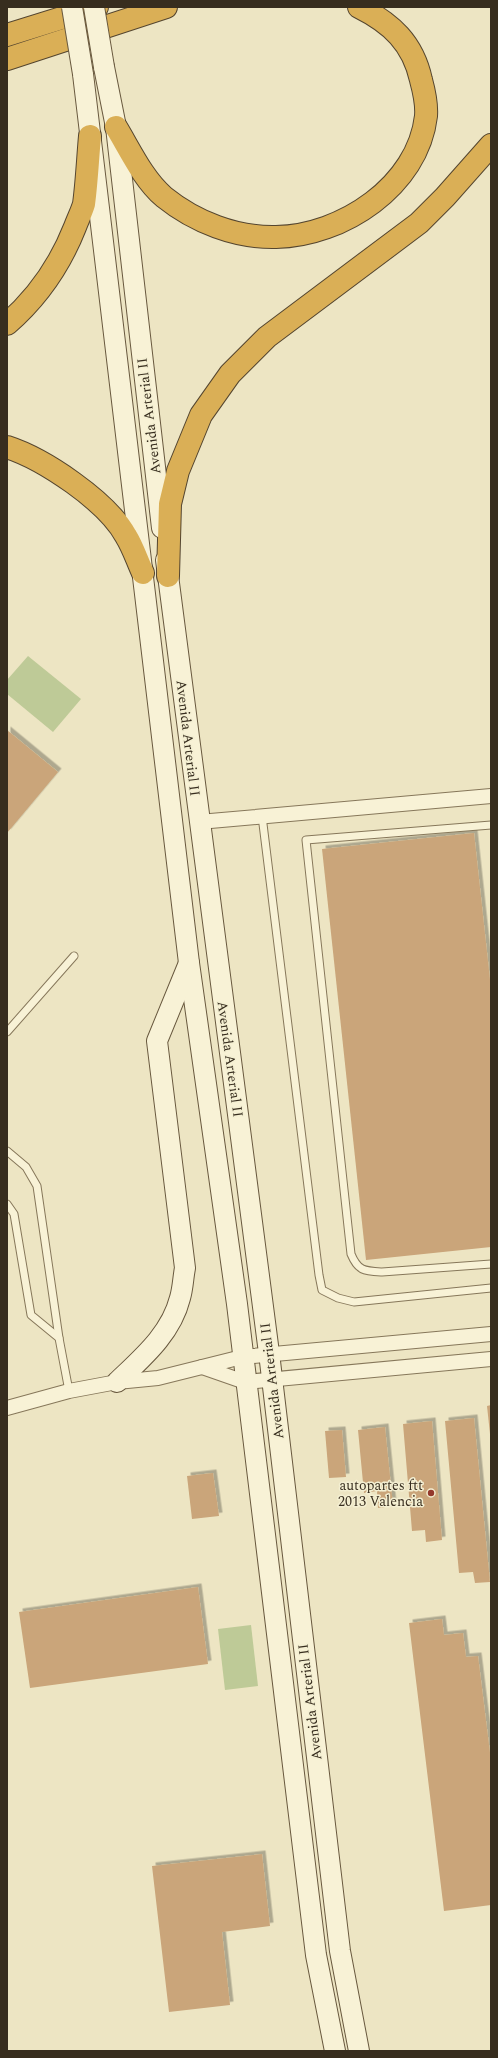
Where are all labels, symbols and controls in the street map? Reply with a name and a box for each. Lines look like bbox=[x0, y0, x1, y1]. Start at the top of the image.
street label: Avenida Arterial II bbox=[131, 357, 167, 475]
street label: Avenida Arterial II bbox=[170, 679, 206, 797]
street label: Avenida Arterial II bbox=[211, 1000, 249, 1118]
street label: Avenida Arterial II bbox=[254, 1322, 290, 1440]
place label: autopartes ftt 2013 Valencia bbox=[338, 1475, 423, 1512]
marker: autopartes ftt 2013 Valencia bbox=[426, 1488, 436, 1498]
street label: Avenida Arterial II bbox=[292, 1643, 328, 1761]

